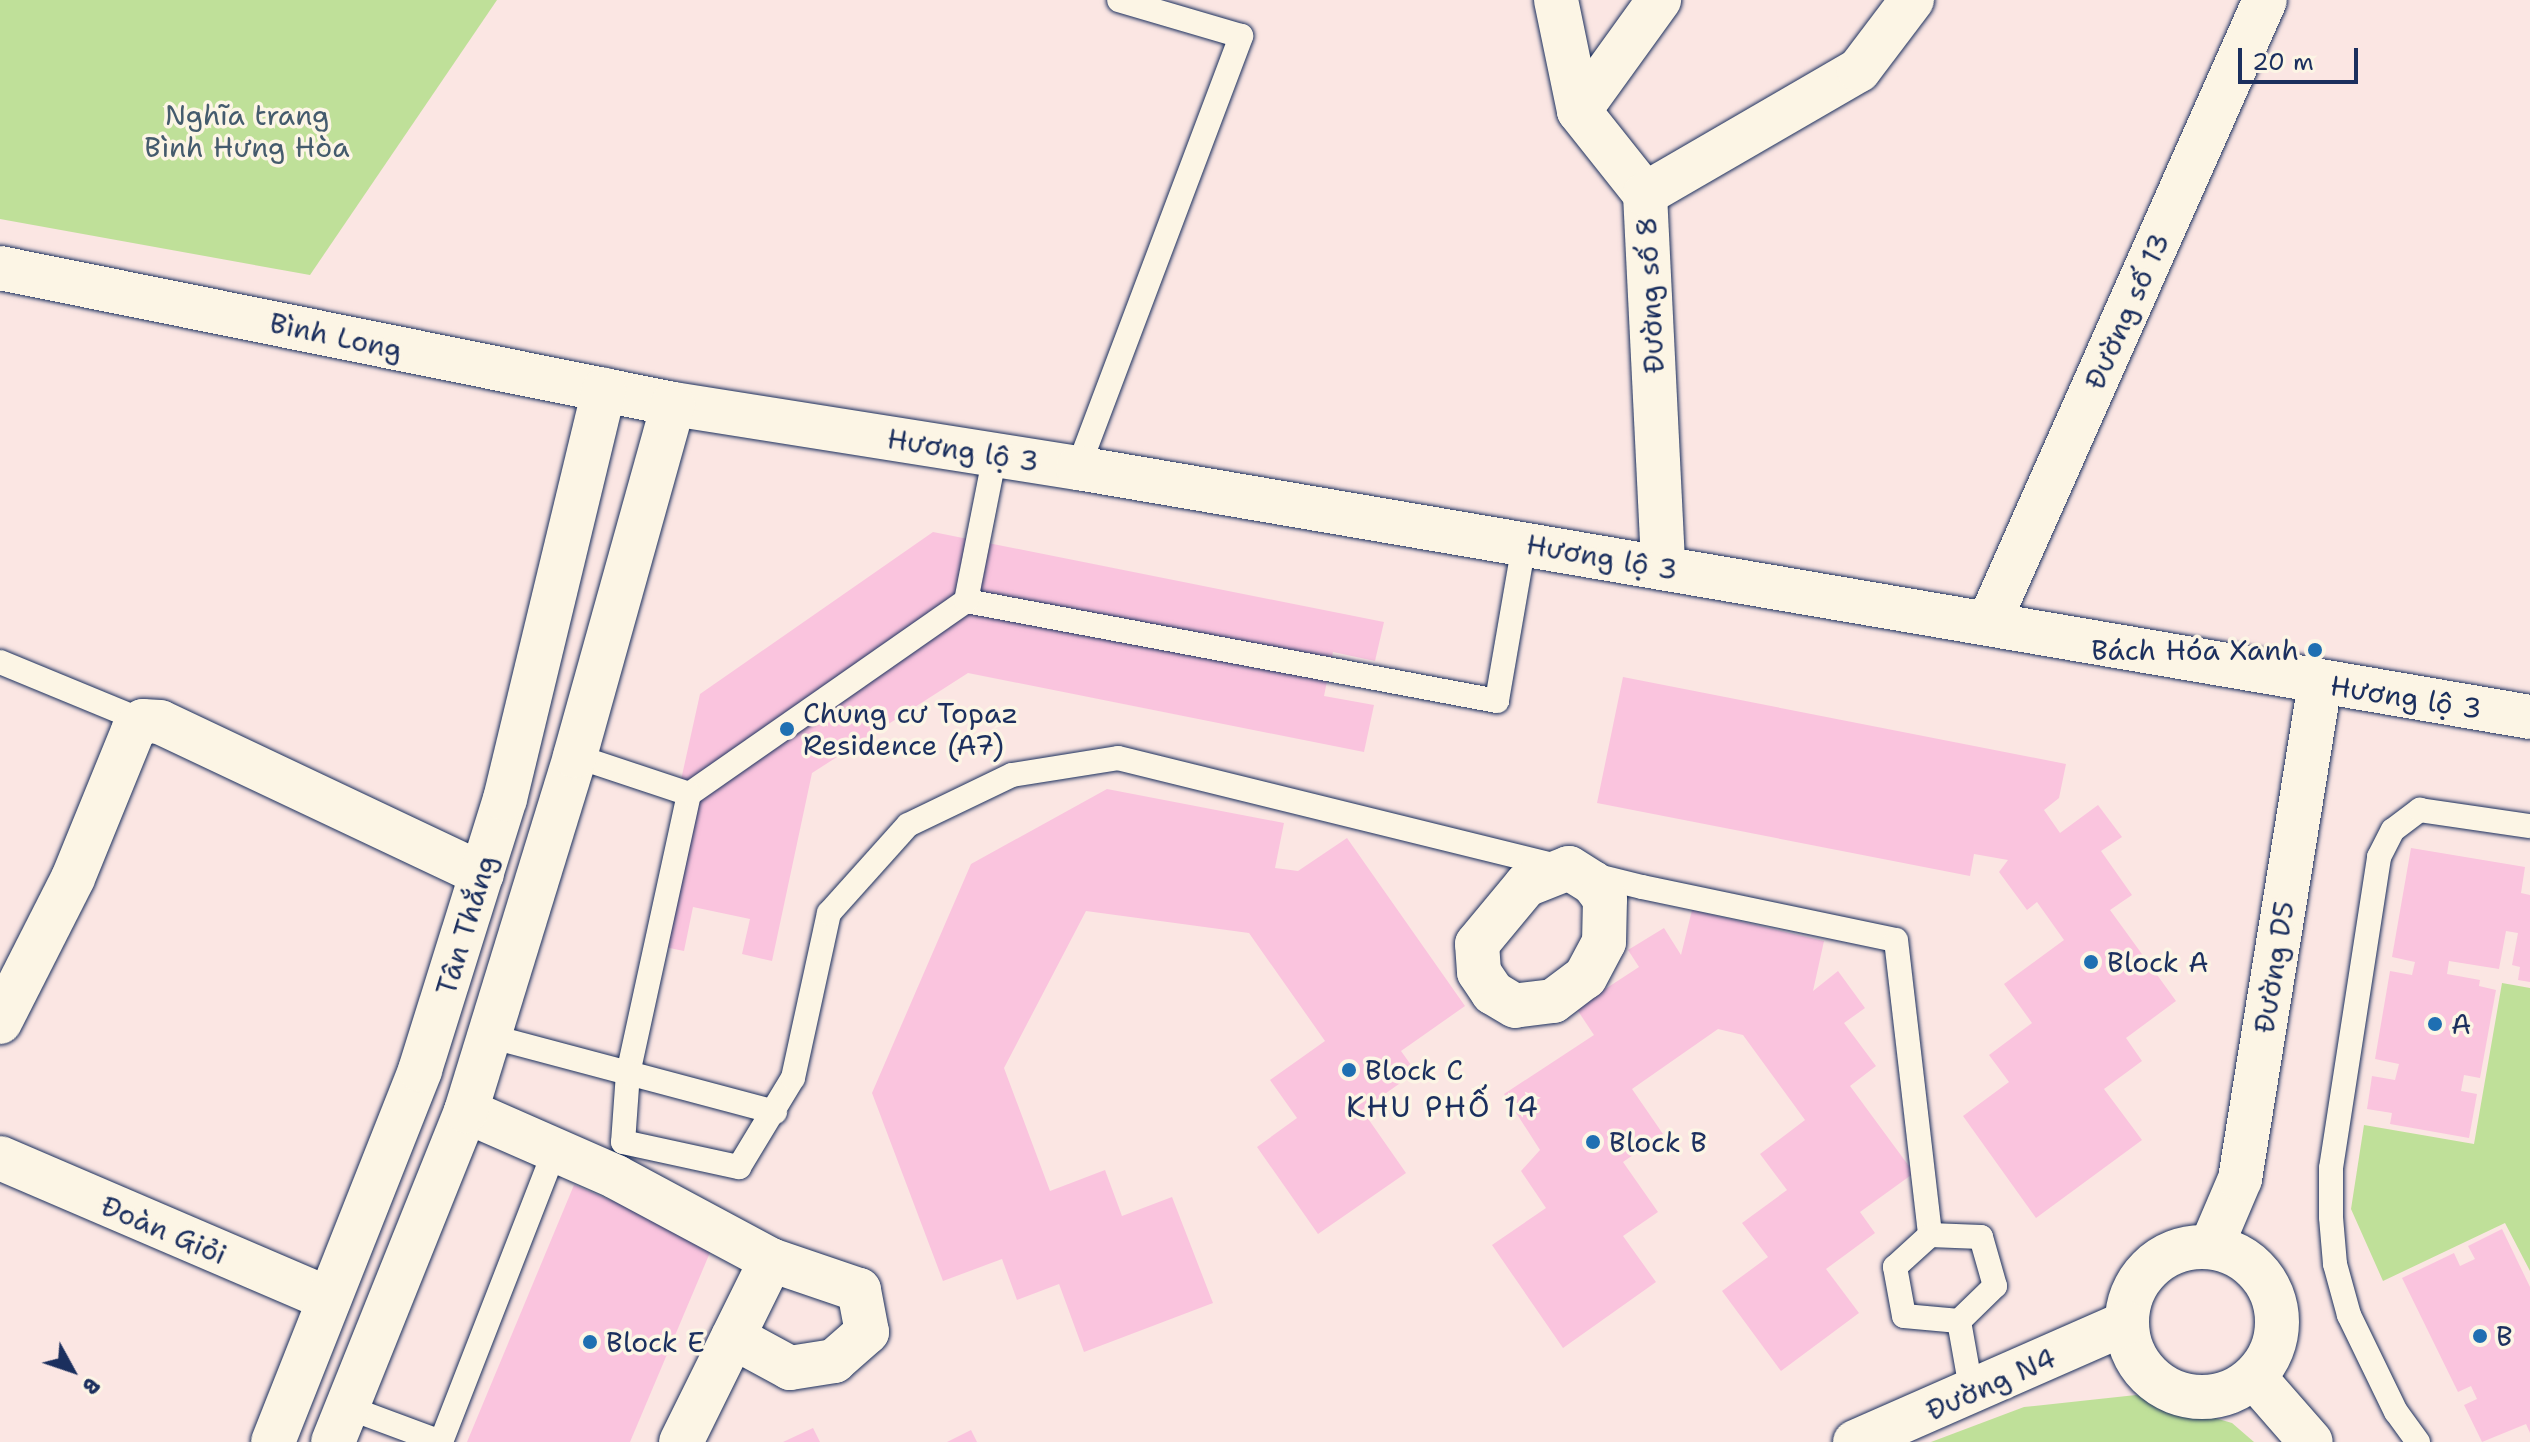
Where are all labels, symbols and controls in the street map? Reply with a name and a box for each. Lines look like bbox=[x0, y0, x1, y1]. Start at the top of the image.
scale bar bbox=[2242, 32, 2362, 82]
text: 20 m bbox=[2252, 46, 2314, 78]
park label: Nghĩa trang Bình Hưng Hòa bbox=[144, 98, 350, 164]
street label: Đường số 8 bbox=[1629, 216, 1671, 374]
street label: Đường số 13 bbox=[2078, 228, 2176, 394]
street label: Bình Long bbox=[267, 306, 405, 366]
street label: Hương lộ 3 bbox=[885, 421, 1041, 479]
street label: Hương lộ 3 bbox=[1524, 527, 1680, 587]
place label: Bách Hóa Xanh bbox=[2091, 633, 2299, 667]
marker: Bách Hóa Xanh bbox=[2306, 641, 2324, 659]
street label: Hương lộ 3 bbox=[2328, 668, 2484, 726]
place label: Chung cư Topaz Residence (A7) bbox=[803, 696, 1018, 762]
marker: Chung cư Topaz Residence (A7) bbox=[778, 720, 796, 738]
street label: Tân Thắng bbox=[429, 851, 503, 999]
street label: Đường D5 bbox=[2247, 899, 2301, 1035]
place label: Block A bbox=[2107, 945, 2209, 979]
marker: Block A bbox=[2082, 953, 2100, 971]
place label: A bbox=[2451, 1007, 2471, 1041]
marker: A bbox=[2426, 1015, 2444, 1033]
place label: Block C bbox=[1365, 1053, 1464, 1087]
marker: Block C bbox=[1340, 1061, 1358, 1079]
district label: KHU PHỐ 14 bbox=[1346, 1089, 1540, 1125]
place label: Block B bbox=[1609, 1125, 1707, 1159]
marker: Block B bbox=[1584, 1133, 1602, 1151]
street label: Đoàn Giỏi bbox=[96, 1189, 232, 1271]
place label: B bbox=[2496, 1319, 2513, 1353]
place label: Block E bbox=[606, 1325, 705, 1359]
marker: B bbox=[2471, 1327, 2489, 1345]
north arrow bbox=[32, 1330, 112, 1410]
marker: Block E bbox=[581, 1333, 599, 1351]
street label: Đường N4 bbox=[1921, 1340, 2061, 1428]
text: B bbox=[75, 1371, 106, 1400]

